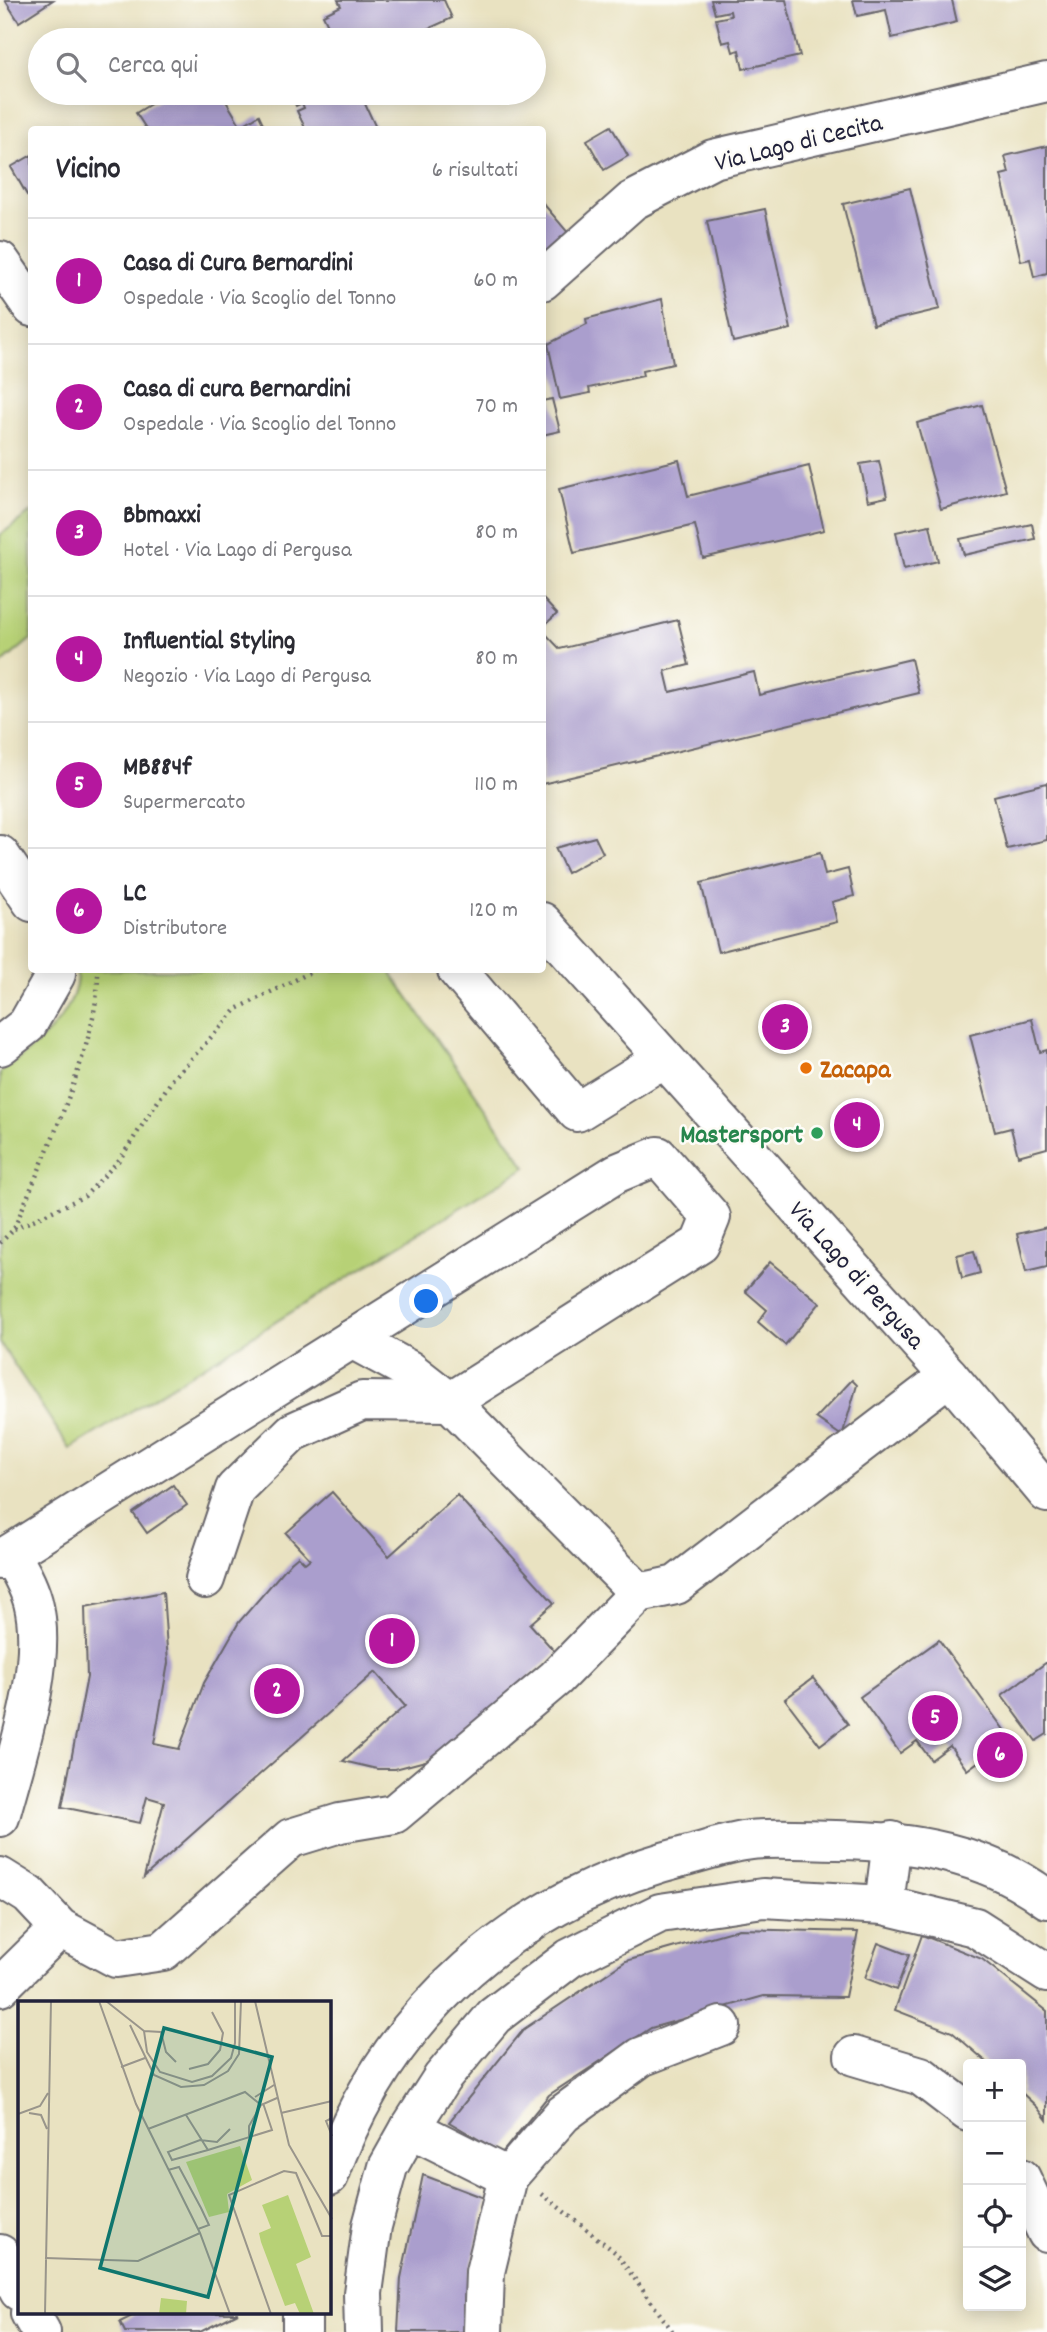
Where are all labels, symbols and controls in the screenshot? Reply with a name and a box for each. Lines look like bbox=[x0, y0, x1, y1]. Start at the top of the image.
search box bbox=[28, 28, 546, 105]
icon: search bbox=[52, 48, 90, 86]
text: Cerca qui bbox=[108, 48, 198, 85]
street label: Via Lago di Cecita bbox=[711, 106, 887, 183]
text: Vicino bbox=[56, 150, 121, 193]
text: 6 risultati bbox=[432, 155, 518, 188]
text: Casa di Cura Bernardini bbox=[123, 246, 353, 283]
text: 1 bbox=[76, 265, 82, 298]
text: 60 m bbox=[473, 265, 518, 298]
text: Ospedale · Via Scoglio del Tonno bbox=[123, 283, 396, 316]
text: Casa di cura Bernardini bbox=[123, 372, 350, 409]
text: 2 bbox=[74, 391, 84, 424]
text: 70 m bbox=[476, 391, 518, 424]
text: Ospedale · Via Scoglio del Tonno bbox=[123, 409, 396, 442]
text: Bbmaxxi bbox=[123, 498, 201, 535]
text: 3 bbox=[74, 517, 84, 550]
text: 80 m bbox=[475, 517, 518, 550]
text: Hotel · Via Lago di Pergusa bbox=[123, 535, 352, 568]
text: Influential Styling bbox=[123, 624, 295, 661]
text: 4 bbox=[74, 643, 84, 676]
text: 80 m bbox=[475, 643, 518, 676]
text: Negozio · Via Lago di Pergusa bbox=[123, 661, 371, 694]
text: MB884f bbox=[123, 750, 191, 787]
text: 5 bbox=[74, 769, 84, 802]
text: 110 m bbox=[474, 769, 518, 802]
text: Supermercato bbox=[123, 787, 246, 820]
text: LC bbox=[123, 876, 146, 913]
text: 6 bbox=[73, 895, 85, 928]
text: 120 m bbox=[469, 895, 518, 928]
text: Distributore bbox=[123, 913, 227, 946]
pin: 3 bbox=[762, 1001, 808, 1053]
place label: Zacapa bbox=[820, 1053, 891, 1090]
marker: Zacapa bbox=[798, 1060, 814, 1076]
pin: 4 bbox=[834, 1099, 880, 1151]
place label: Mastersport bbox=[680, 1118, 803, 1155]
marker: Mastersport bbox=[809, 1125, 825, 1141]
street label: Via Lago di Pergusa bbox=[779, 1194, 933, 1359]
your location bbox=[409, 1284, 443, 1318]
pin: 1 bbox=[369, 1615, 415, 1667]
pin: 2 bbox=[254, 1665, 300, 1717]
pin: 5 bbox=[912, 1692, 958, 1744]
pin: 6 bbox=[977, 1729, 1023, 1781]
inset map bbox=[18, 2001, 331, 2314]
map controls bbox=[963, 2059, 1026, 2311]
button: + bbox=[963, 2059, 1026, 2122]
button: − bbox=[963, 2122, 1026, 2185]
button: locate bbox=[963, 2185, 1026, 2248]
button: layers bbox=[963, 2248, 1026, 2311]

